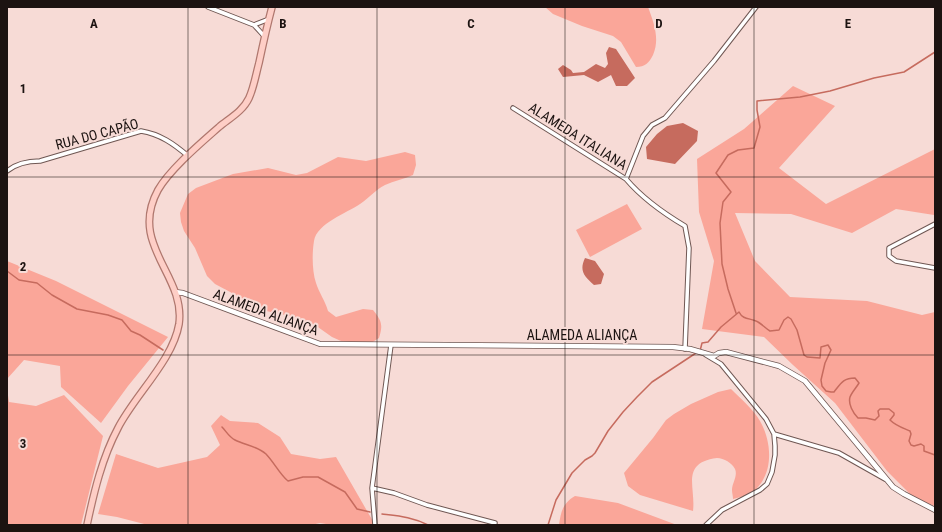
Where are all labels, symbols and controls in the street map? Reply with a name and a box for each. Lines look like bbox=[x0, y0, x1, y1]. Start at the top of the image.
text: A bbox=[90, 16, 98, 31]
text: B bbox=[279, 16, 287, 31]
text: C bbox=[467, 16, 475, 31]
text: D bbox=[655, 16, 663, 31]
text: E bbox=[845, 16, 852, 31]
text: 1 bbox=[20, 81, 26, 96]
street label: ALAMEDA ITALIANA bbox=[526, 99, 630, 173]
street label: RUA DO CAPÃO bbox=[53, 114, 140, 153]
text: 2 bbox=[20, 259, 27, 274]
street label: ALAMEDA ALIANÇA bbox=[211, 286, 321, 338]
street label: ALAMEDA ALIANÇA bbox=[527, 327, 637, 343]
text: 3 bbox=[20, 436, 26, 451]

